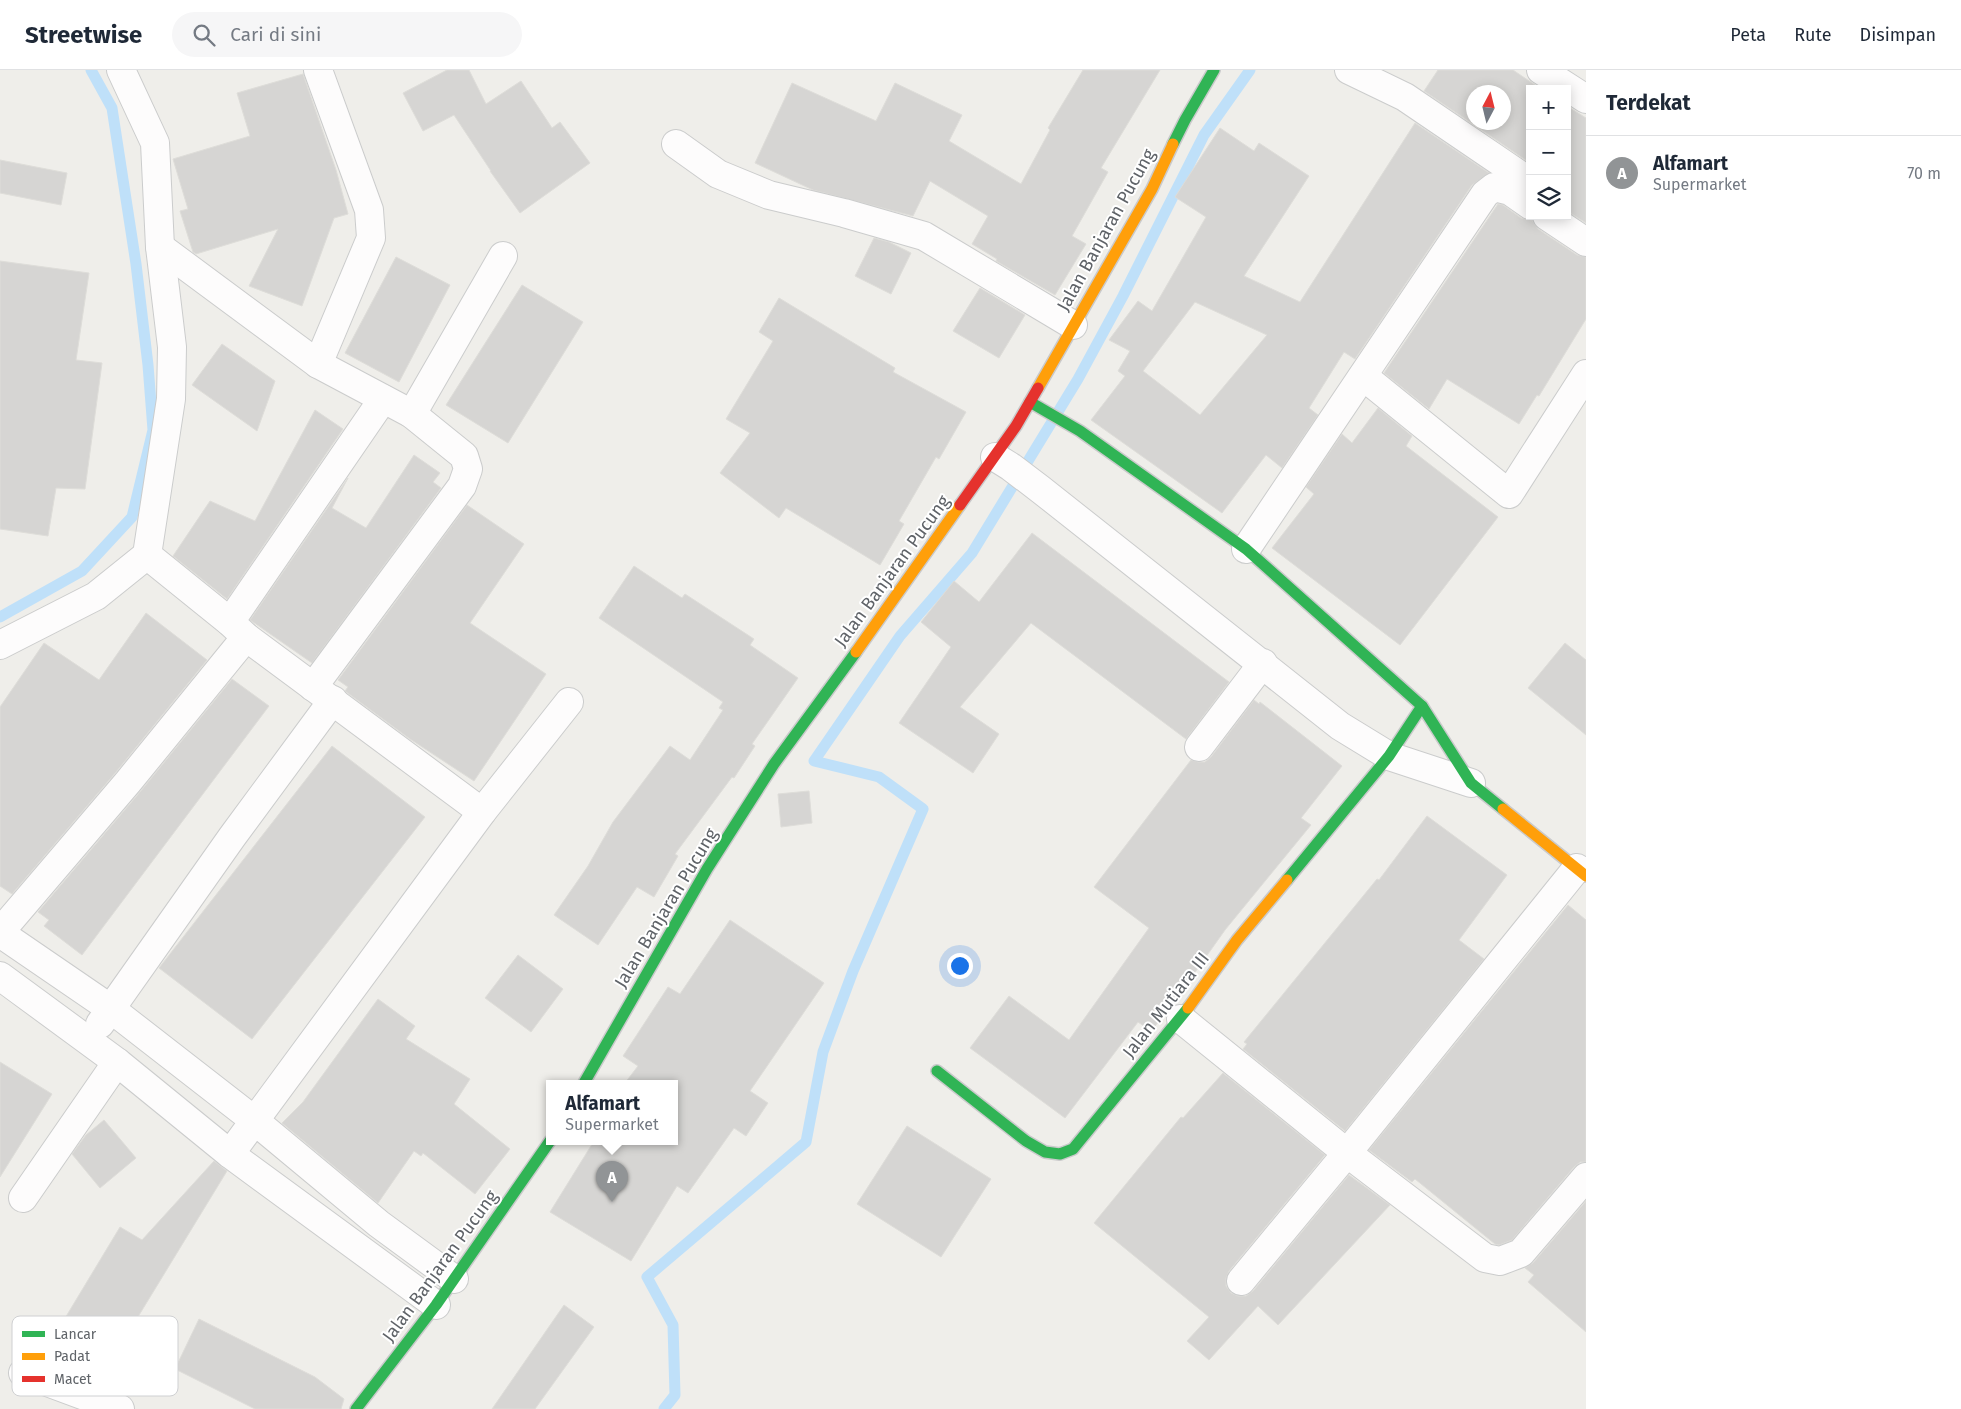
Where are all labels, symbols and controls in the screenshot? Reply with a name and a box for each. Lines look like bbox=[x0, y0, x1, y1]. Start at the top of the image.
search box bbox=[172, 12, 522, 57]
text: Streetwise bbox=[25, 21, 142, 49]
icon: search bbox=[190, 21, 218, 49]
text: Cari di sini bbox=[230, 23, 321, 46]
text: Peta bbox=[1730, 24, 1766, 46]
text: Rute bbox=[1794, 24, 1832, 46]
text: Disimpan bbox=[1860, 24, 1936, 46]
north arrow bbox=[1466, 85, 1511, 130]
map controls bbox=[1526, 85, 1571, 220]
button: + bbox=[1526, 85, 1571, 130]
text: Terdekat bbox=[1606, 90, 1691, 116]
button: − bbox=[1526, 130, 1571, 175]
street label: Jalan Banjaran Pucung bbox=[1052, 144, 1160, 315]
text: Alfamart bbox=[1653, 152, 1728, 175]
text: A bbox=[1617, 164, 1627, 183]
text: 70 m bbox=[1907, 164, 1941, 183]
button: layers bbox=[1526, 175, 1571, 220]
text: Supermarket bbox=[1653, 175, 1747, 194]
street label: Jalan Banjaran Pucung bbox=[830, 490, 955, 651]
street label: Jalan Banjaran Pucung bbox=[610, 824, 723, 992]
street label: Jalan Mutiara III bbox=[1118, 948, 1214, 1062]
your location bbox=[947, 953, 973, 979]
popup bbox=[546, 1080, 678, 1145]
text: Alfamart bbox=[565, 1092, 640, 1115]
text: Supermarket bbox=[565, 1115, 659, 1134]
pin: A bbox=[596, 1161, 628, 1202]
street label: Jalan Banjaran Pucung bbox=[378, 1185, 503, 1346]
legend bbox=[12, 1316, 178, 1396]
text: Lancar bbox=[54, 1326, 97, 1343]
text: Padat bbox=[54, 1348, 91, 1365]
text: Macet bbox=[54, 1371, 93, 1388]

